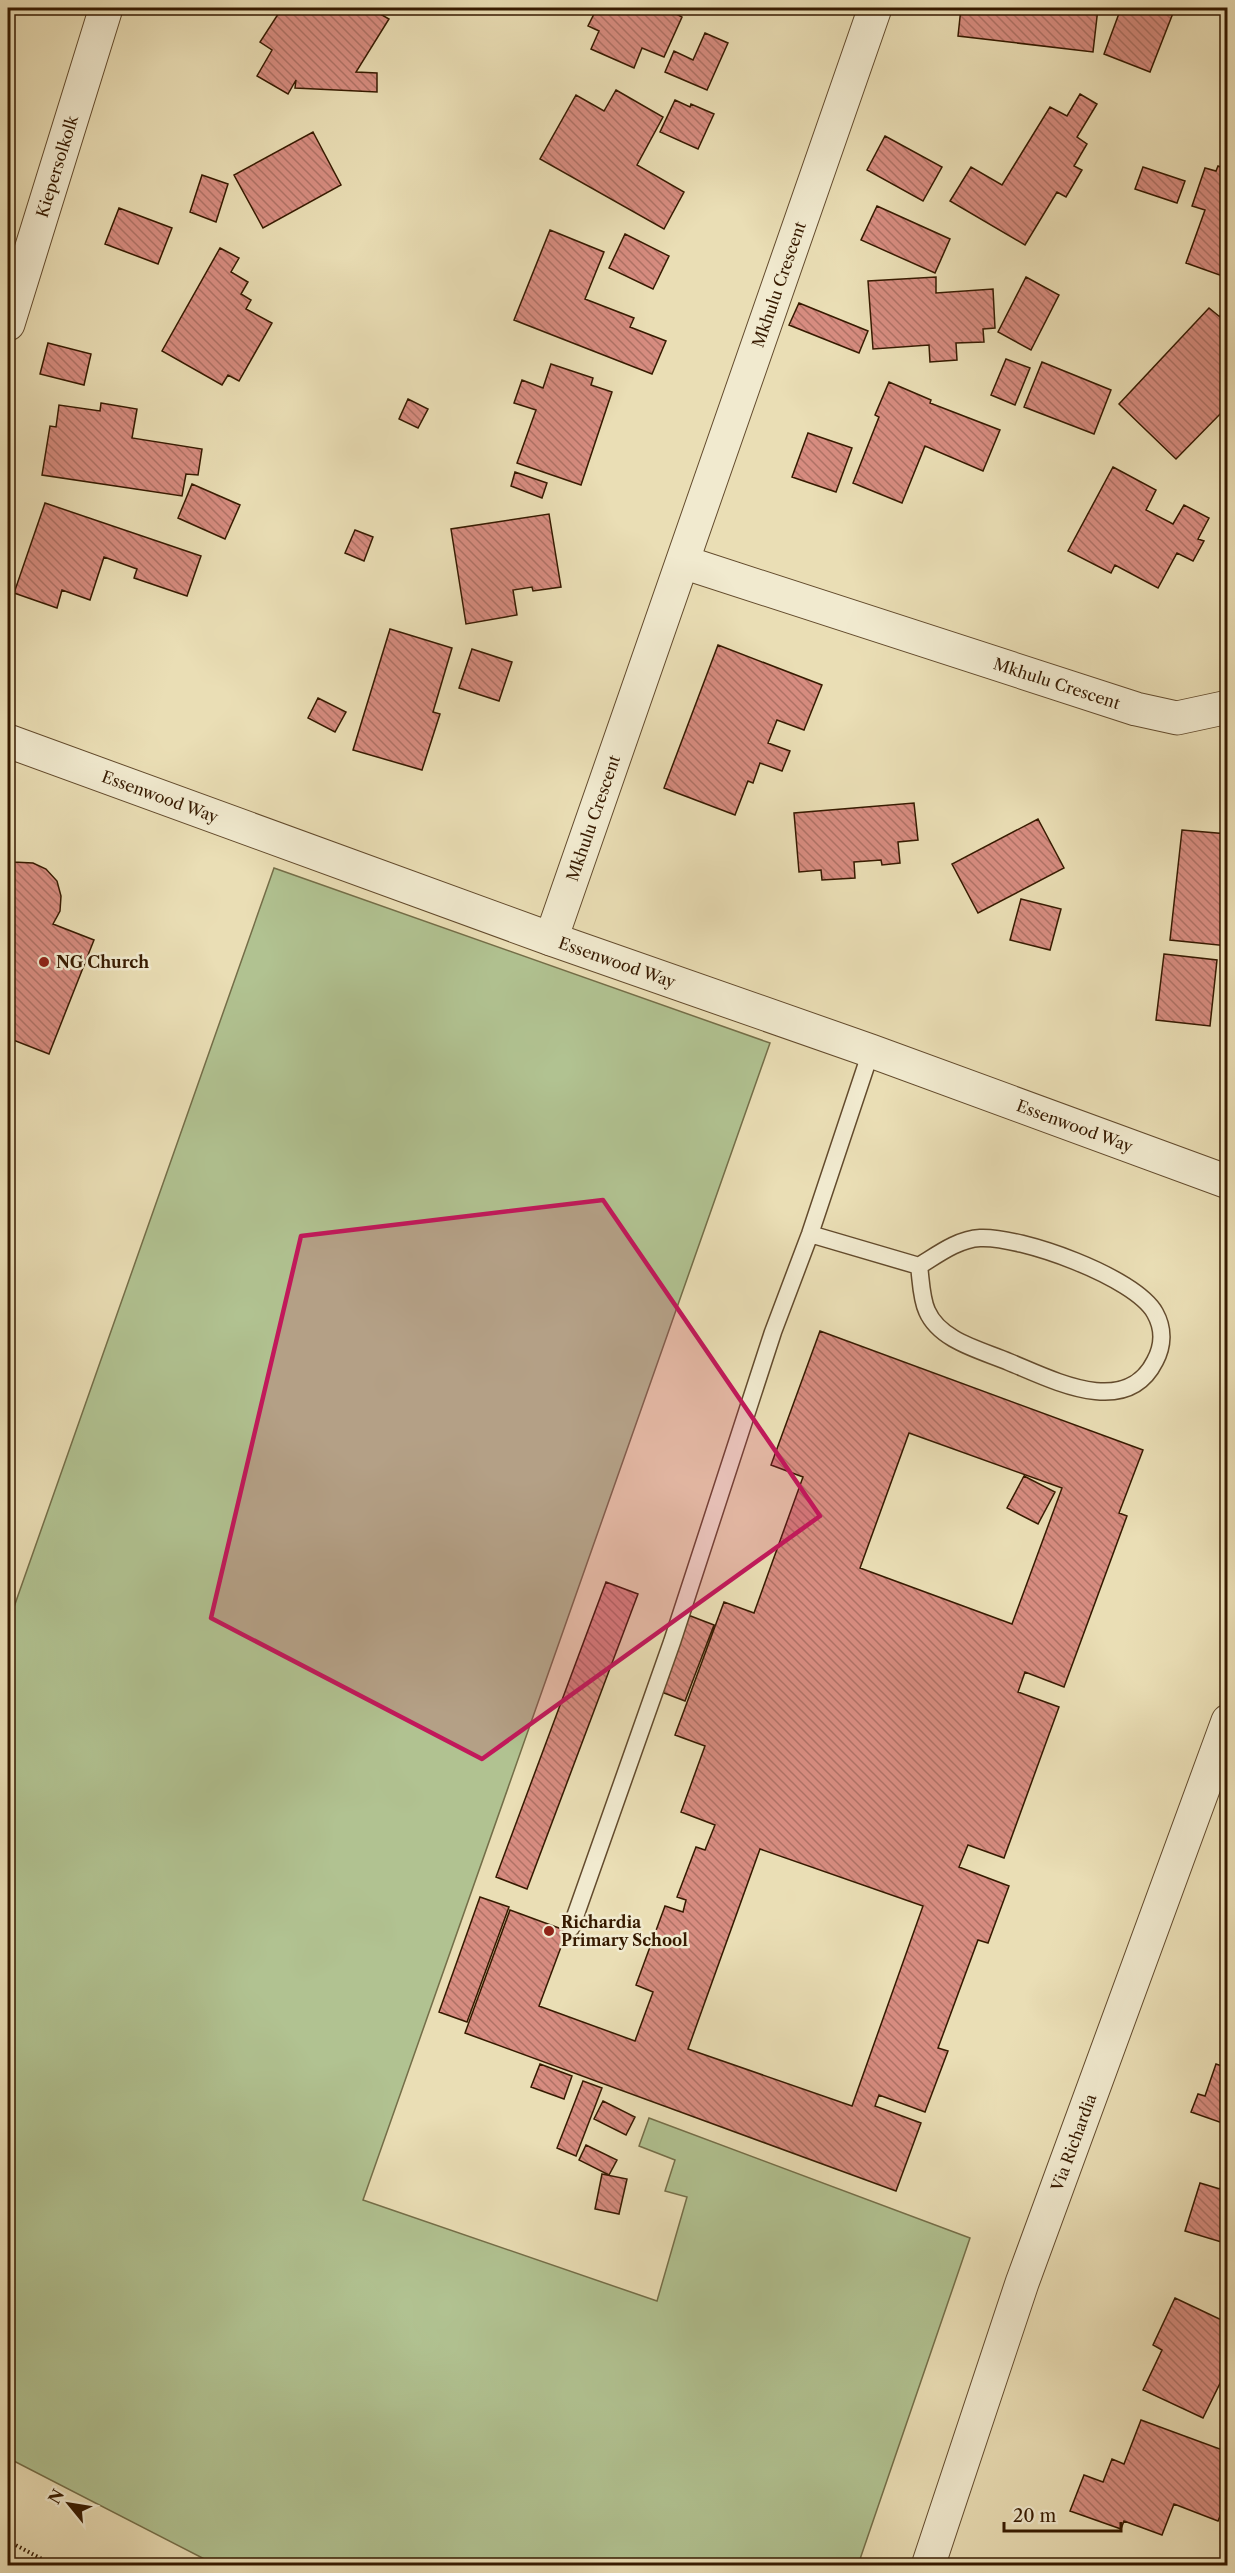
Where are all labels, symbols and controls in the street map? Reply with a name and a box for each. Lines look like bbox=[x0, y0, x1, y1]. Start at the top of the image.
street label: Kiepersolkolk bbox=[32, 112, 82, 220]
street label: Mkhulu Crescent bbox=[748, 219, 810, 350]
street label: Mkhulu Crescent bbox=[991, 653, 1123, 713]
street label: Mkhulu Crescent bbox=[562, 752, 624, 884]
street label: Essenwood Way bbox=[99, 766, 222, 827]
street label: Essenwood Way bbox=[556, 932, 679, 992]
place label: NG Church bbox=[56, 952, 149, 972]
marker: NG Church bbox=[37, 955, 51, 969]
street label: Essenwood Way bbox=[1014, 1095, 1137, 1157]
place label: Richardia Primary School bbox=[561, 1912, 688, 1950]
marker: Richardia Primary School bbox=[542, 1924, 556, 1938]
street label: Via Richardia bbox=[1046, 2091, 1101, 2195]
north arrow bbox=[39, 2474, 99, 2534]
text: N bbox=[44, 2485, 68, 2508]
scale bar bbox=[1004, 2495, 1121, 2533]
text: 20 m bbox=[1013, 2505, 1057, 2527]

